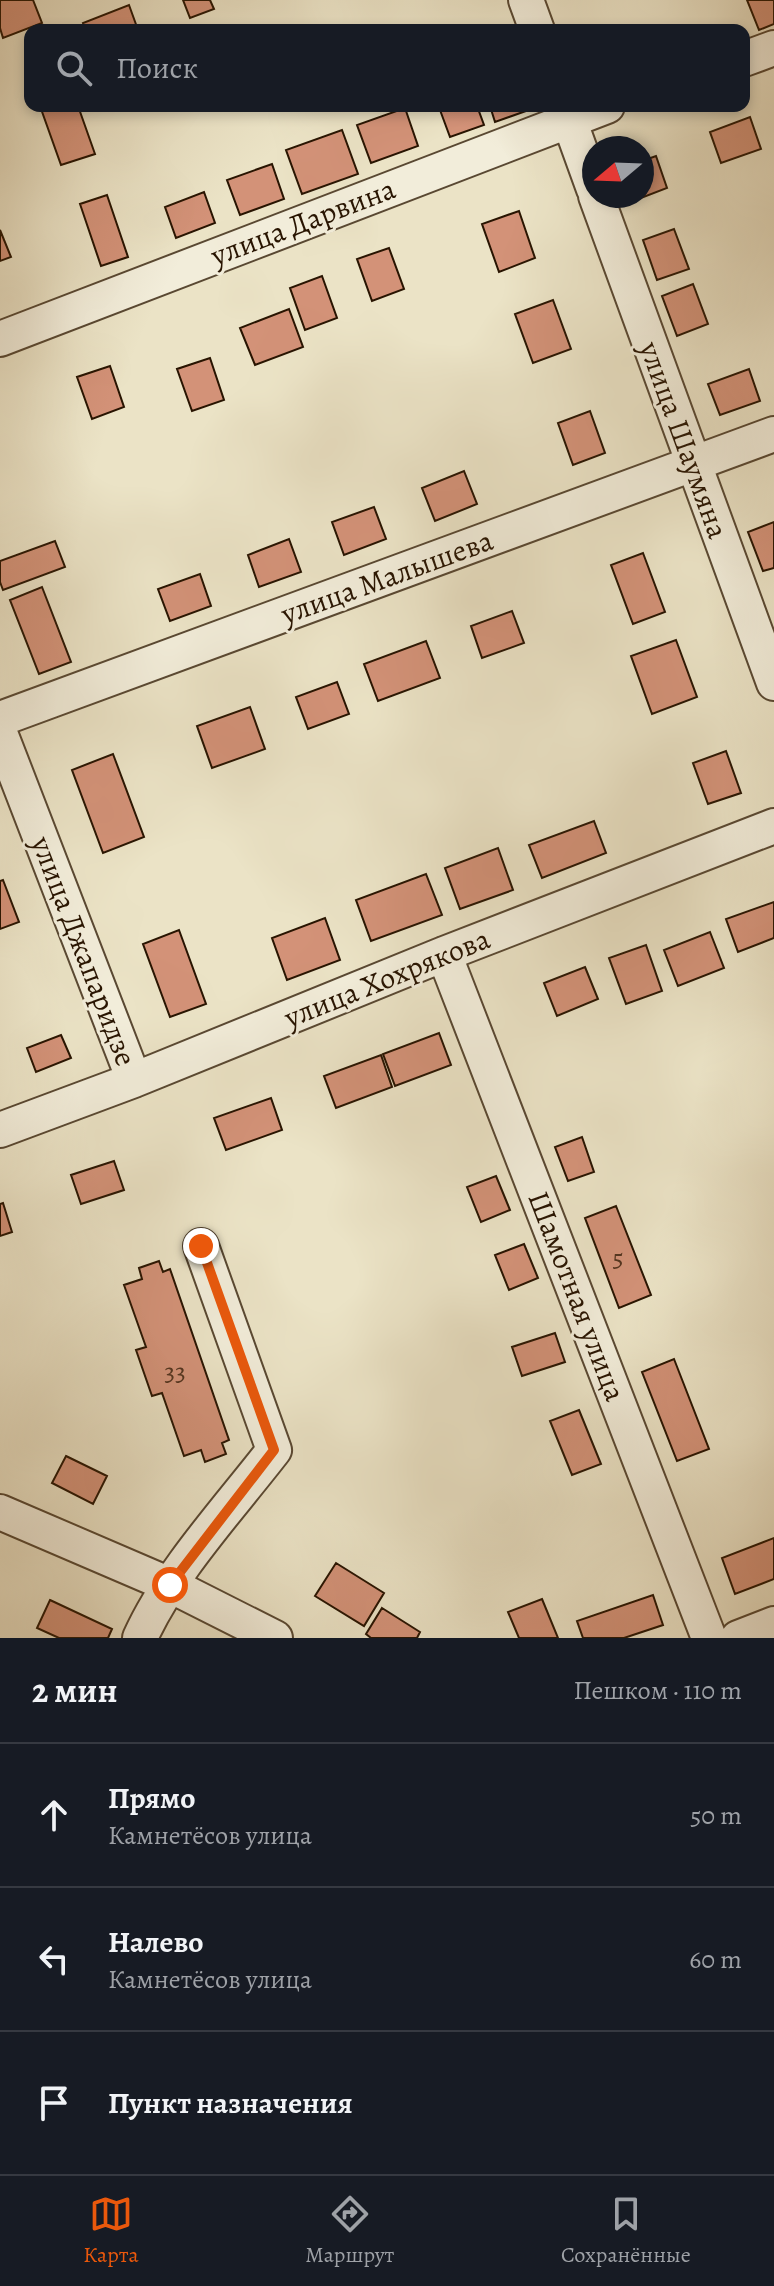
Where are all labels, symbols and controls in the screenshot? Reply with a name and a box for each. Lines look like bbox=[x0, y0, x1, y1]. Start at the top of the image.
search box bbox=[24, 24, 750, 112]
icon: search bbox=[52, 46, 96, 90]
text: Поиск bbox=[116, 48, 198, 88]
north arrow bbox=[582, 136, 654, 208]
street label: улица Дарвина bbox=[204, 168, 401, 276]
street label: улица Шаумяна bbox=[630, 335, 738, 544]
street label: улица Малышева bbox=[275, 520, 499, 634]
street label: улица Джапаридзе bbox=[21, 829, 146, 1072]
street label: улица Хохрякова bbox=[277, 918, 496, 1038]
street label: Шамотная улица bbox=[519, 1185, 636, 1407]
route end bbox=[183, 1228, 219, 1264]
house number: 5 bbox=[612, 1240, 624, 1275]
house number: 33 bbox=[164, 1354, 186, 1389]
route start bbox=[152, 1567, 188, 1603]
text: 2 мин bbox=[32, 1667, 118, 1714]
text: Пешком · 110 m bbox=[574, 1673, 742, 1708]
text: Прямо bbox=[108, 1778, 195, 1818]
icon: ahead bbox=[32, 1793, 76, 1837]
text: 50 m bbox=[690, 1798, 742, 1833]
text: Камнетёсов улица bbox=[108, 1818, 312, 1853]
text: Налево bbox=[108, 1922, 203, 1962]
icon: left bbox=[32, 1937, 76, 1981]
text: 60 m bbox=[689, 1942, 742, 1977]
text: Камнетёсов улица bbox=[108, 1962, 312, 1997]
icon: arrive bbox=[32, 2081, 76, 2125]
text: Пункт назначения bbox=[108, 2083, 353, 2123]
tab: Карта bbox=[83, 2192, 139, 2270]
tab: Маршрут bbox=[305, 2192, 394, 2270]
tab: Сохранённые bbox=[561, 2192, 691, 2270]

